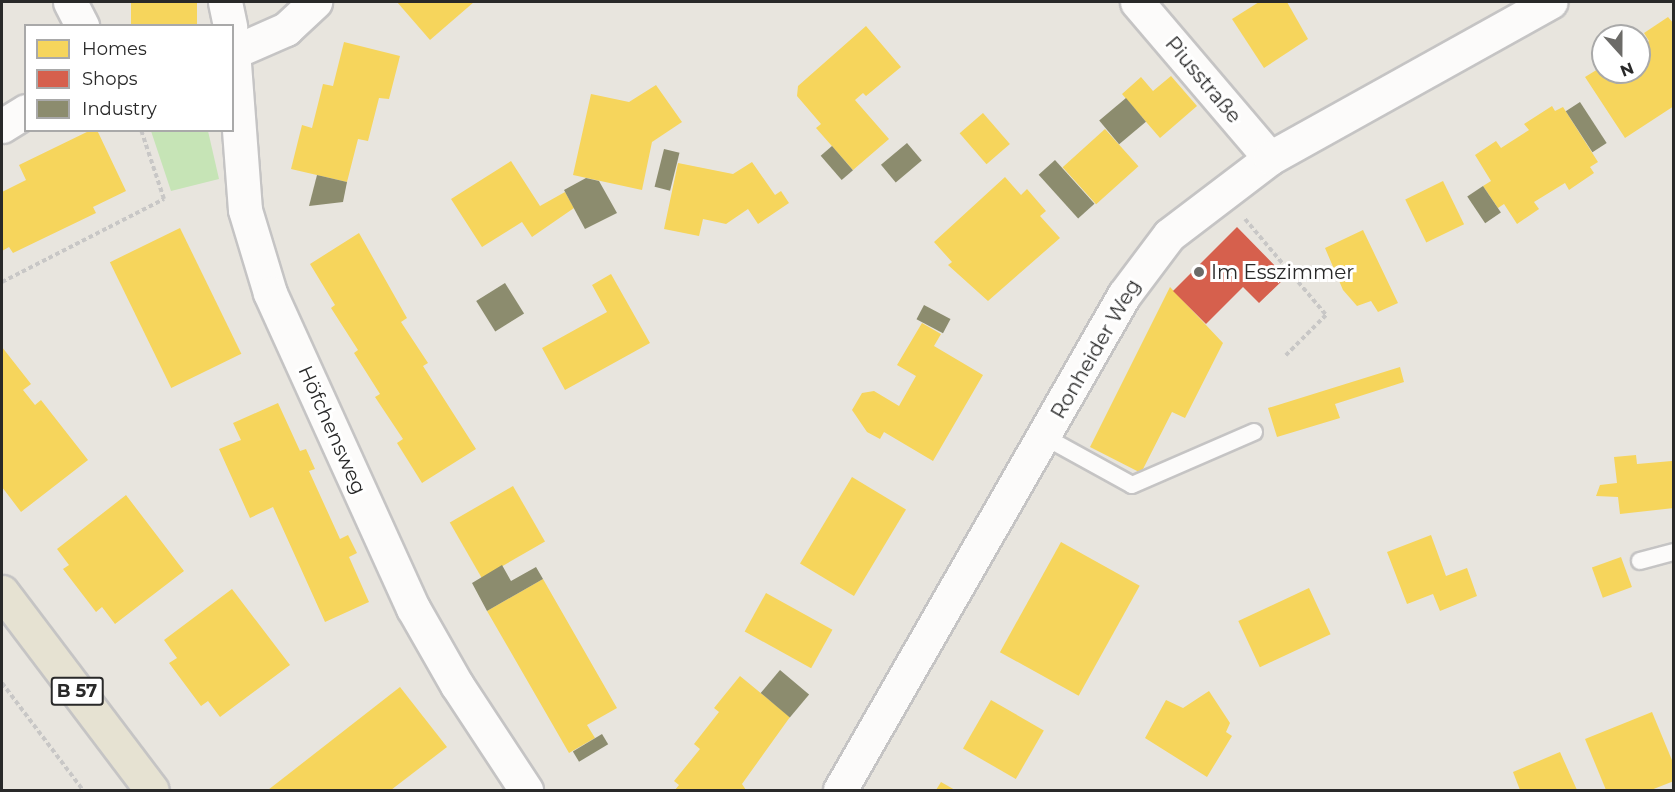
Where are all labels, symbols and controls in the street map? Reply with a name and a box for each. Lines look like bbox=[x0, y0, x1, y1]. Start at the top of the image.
legend bbox=[24, 24, 234, 132]
north arrow bbox=[1591, 24, 1651, 84]
street label: Piusstraße bbox=[1160, 32, 1246, 128]
text: Homes bbox=[82, 38, 147, 60]
text: N bbox=[1617, 58, 1636, 81]
text: Shops bbox=[82, 68, 138, 90]
text: Industry bbox=[82, 98, 157, 120]
place label: Im Esszimmer bbox=[1211, 260, 1354, 284]
marker: Im Esszimmer bbox=[1192, 265, 1206, 279]
street label: Ronheider Weg bbox=[1046, 275, 1146, 423]
street label: Höfchensweg bbox=[293, 362, 371, 498]
road number: B 57 bbox=[50, 676, 104, 706]

